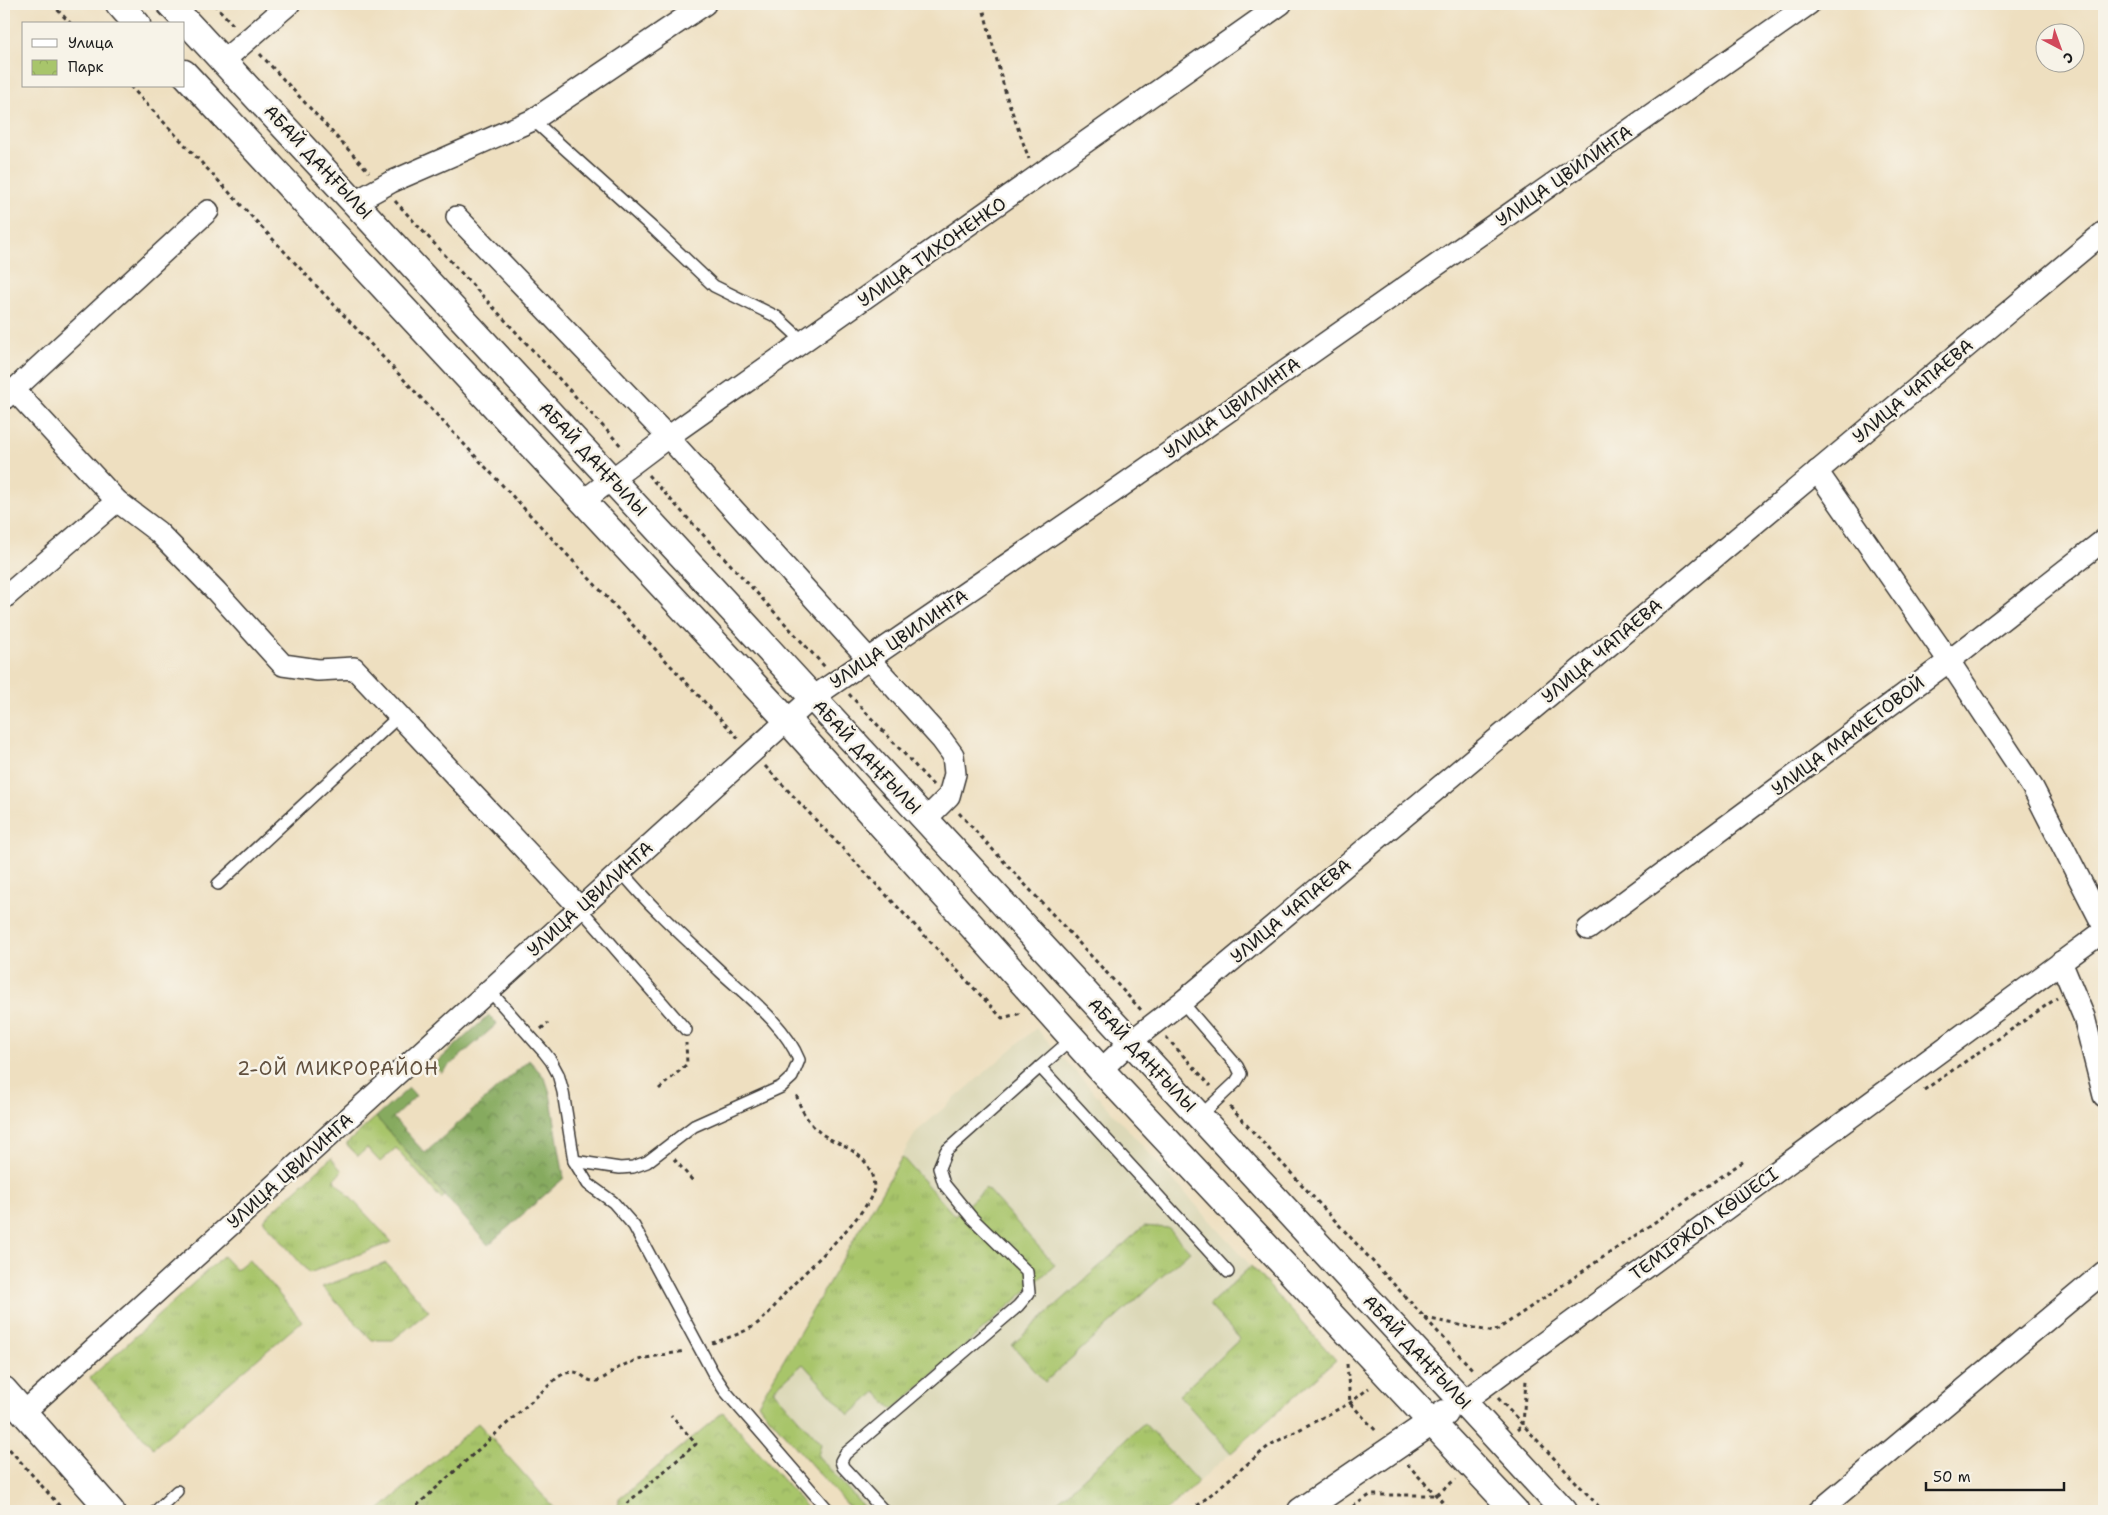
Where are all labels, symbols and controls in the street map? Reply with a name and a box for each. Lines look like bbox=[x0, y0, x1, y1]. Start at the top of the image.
legend bbox=[22, 22, 185, 88]
north arrow bbox=[2036, 22, 2086, 72]
text: Улица bbox=[68, 33, 114, 53]
text: С bbox=[2059, 48, 2078, 67]
text: Парк bbox=[68, 57, 104, 77]
street label: АБАЙ ДАҢҒЫЛЫ bbox=[259, 100, 377, 224]
street label: УЛИЦА ЦВИЛИНГА bbox=[1491, 120, 1637, 232]
street label: УЛИЦА ТИХОНЕНКО bbox=[853, 192, 1011, 312]
street label: УЛИЦА ЧАПАЕВА bbox=[1848, 333, 1978, 449]
street label: УЛИЦА ЦВИЛИНГА bbox=[1159, 352, 1305, 464]
street label: АБАЙ ДАҢҒЫЛЫ bbox=[534, 397, 652, 521]
street label: УЛИЦА ЦВИЛИНГА bbox=[825, 584, 973, 694]
street label: УЛИЦА ЧАПАЕВА bbox=[1537, 593, 1667, 709]
street label: УЛИЦА МАМЕТОВОЙ bbox=[1767, 671, 1929, 801]
street label: АБАЙ ДАҢҒЫЛЫ bbox=[808, 695, 926, 819]
street label: УЛИЦА ЦВИЛИНГА bbox=[522, 836, 658, 962]
street label: УЛИЦА ЧАПАЕВА bbox=[1226, 853, 1356, 969]
street label: АБАЙ ДАҢҒЫЛЫ bbox=[1083, 993, 1201, 1117]
district label: 2-ОЙ МИКРОРАЙОН bbox=[237, 1056, 439, 1081]
street label: УЛИЦА ЦВИЛИНГА bbox=[222, 1108, 358, 1234]
street label: ТЕМІРЖОЛ КӨШЕСІ bbox=[1625, 1162, 1783, 1286]
street label: АБАЙ ДАҢҒЫЛЫ bbox=[1358, 1290, 1476, 1414]
scale bar bbox=[1926, 1460, 2063, 1492]
text: 50 m bbox=[1933, 1467, 1971, 1487]

